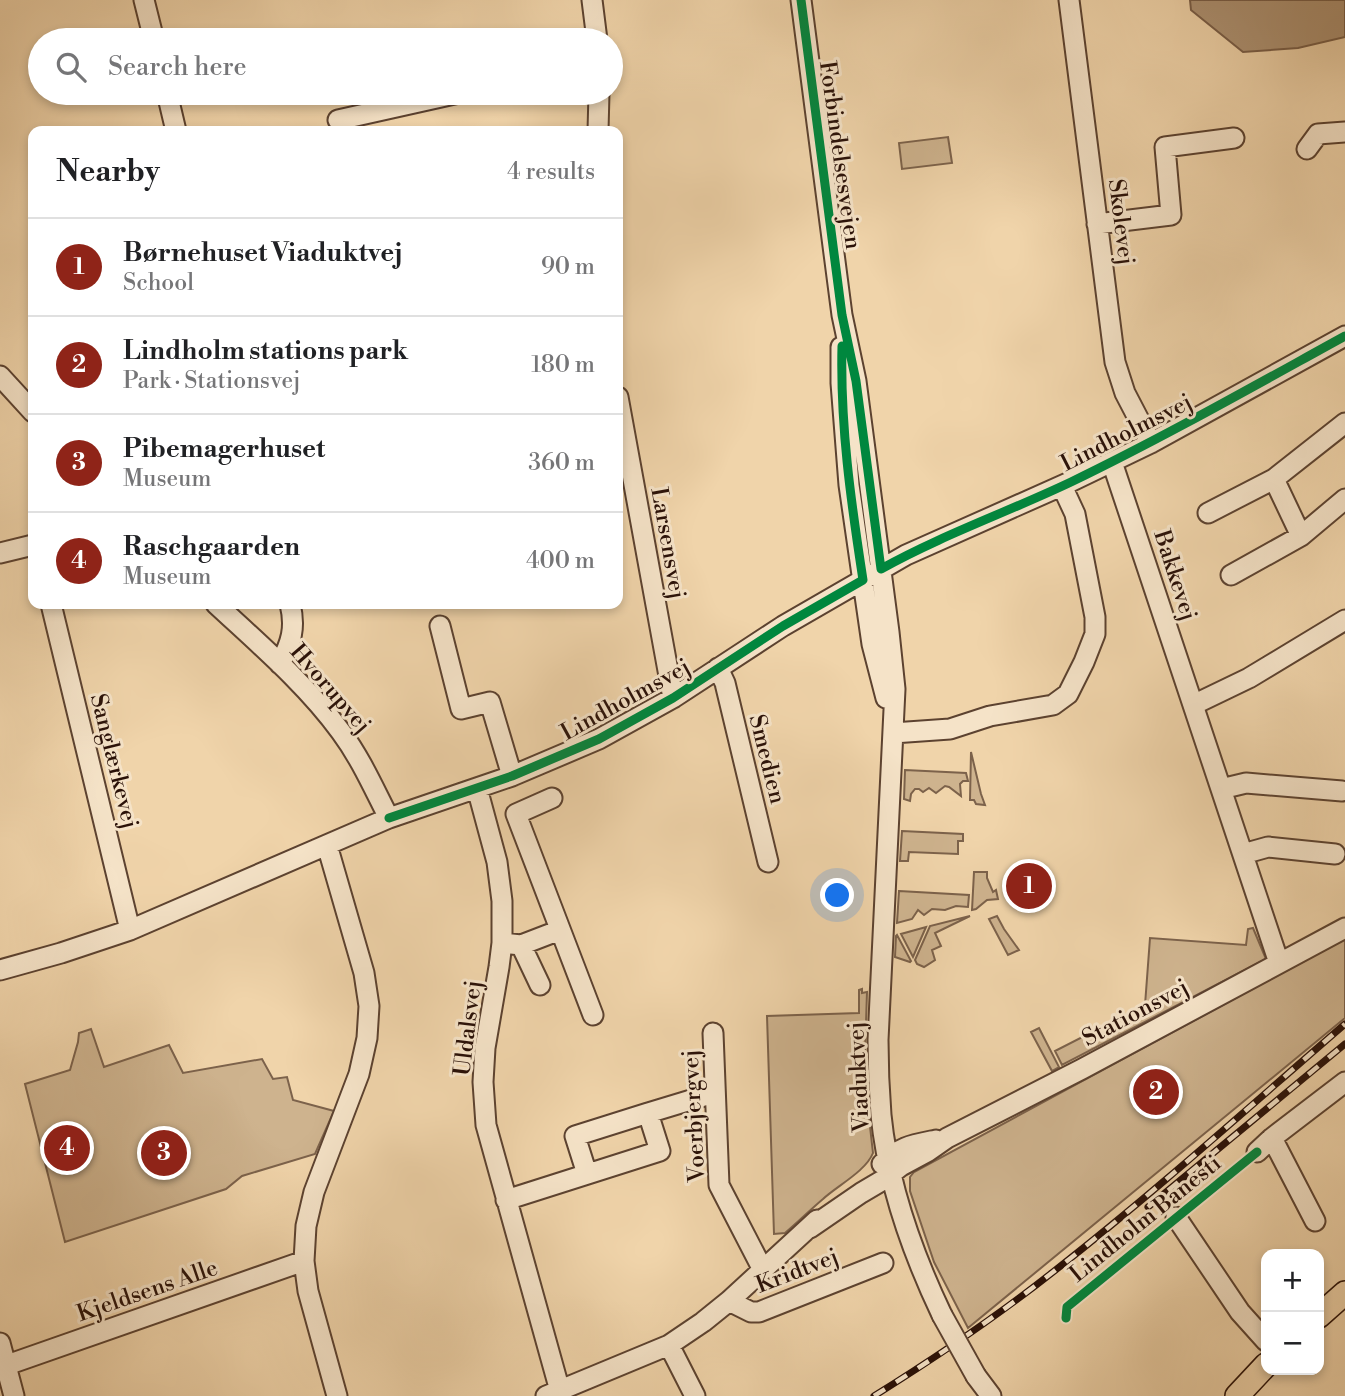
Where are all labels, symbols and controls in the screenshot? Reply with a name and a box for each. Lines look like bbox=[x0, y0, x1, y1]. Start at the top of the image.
search box bbox=[28, 28, 623, 105]
icon: search bbox=[52, 48, 90, 86]
text: Search here bbox=[108, 51, 247, 83]
street label: Forbindelsesvejen bbox=[813, 59, 867, 251]
text: Nearby bbox=[56, 153, 160, 191]
text: 4 results bbox=[507, 158, 595, 186]
street label: Skolevej bbox=[1102, 177, 1140, 267]
text: Børnehuset Viaduktvej bbox=[123, 237, 403, 269]
text: 1 bbox=[73, 253, 85, 281]
text: 90 m bbox=[541, 253, 595, 281]
text: School bbox=[123, 269, 194, 297]
text: Lindholm stations park bbox=[123, 335, 408, 367]
text: 2 bbox=[72, 351, 86, 379]
text: 180 m bbox=[531, 351, 595, 379]
text: Park · Stationsvej bbox=[123, 367, 301, 395]
street label: Lindholmsvej bbox=[1056, 388, 1197, 478]
text: Pibemagerhuset bbox=[123, 433, 325, 465]
text: 3 bbox=[72, 449, 86, 477]
text: 360 m bbox=[528, 449, 595, 477]
text: Museum bbox=[123, 465, 211, 493]
street label: Larsensvej bbox=[644, 485, 692, 601]
street label: Bakkevej bbox=[1147, 526, 1203, 624]
text: Raschgaarden bbox=[123, 531, 300, 563]
text: 4 bbox=[71, 547, 87, 575]
text: 400 m bbox=[526, 547, 595, 575]
text: Museum bbox=[123, 563, 211, 591]
street label: Hvorupvej bbox=[284, 638, 377, 739]
street label: Lindholmsvej bbox=[556, 653, 695, 747]
street label: Sanglærkevej bbox=[84, 691, 144, 832]
street label: Smedien bbox=[742, 712, 792, 807]
pin: 1 bbox=[1006, 860, 1052, 912]
your location bbox=[820, 878, 854, 912]
street label: Stationsvej bbox=[1077, 973, 1193, 1053]
street label: Uldalsvej bbox=[448, 979, 488, 1078]
street label: Viaduktvej bbox=[842, 1021, 876, 1134]
street label: Voerbjergvej bbox=[677, 1049, 712, 1184]
pin: 2 bbox=[1133, 1066, 1179, 1118]
pin: 4 bbox=[44, 1122, 90, 1174]
pin: 3 bbox=[141, 1127, 187, 1179]
street label: Lindholm Banesti bbox=[1064, 1149, 1227, 1289]
street label: Kridtvej bbox=[752, 1242, 843, 1299]
map controls bbox=[1261, 1249, 1324, 1375]
button: + bbox=[1261, 1249, 1324, 1312]
street label: Kjeldsens Alle bbox=[73, 1254, 221, 1328]
button: − bbox=[1261, 1312, 1324, 1375]

